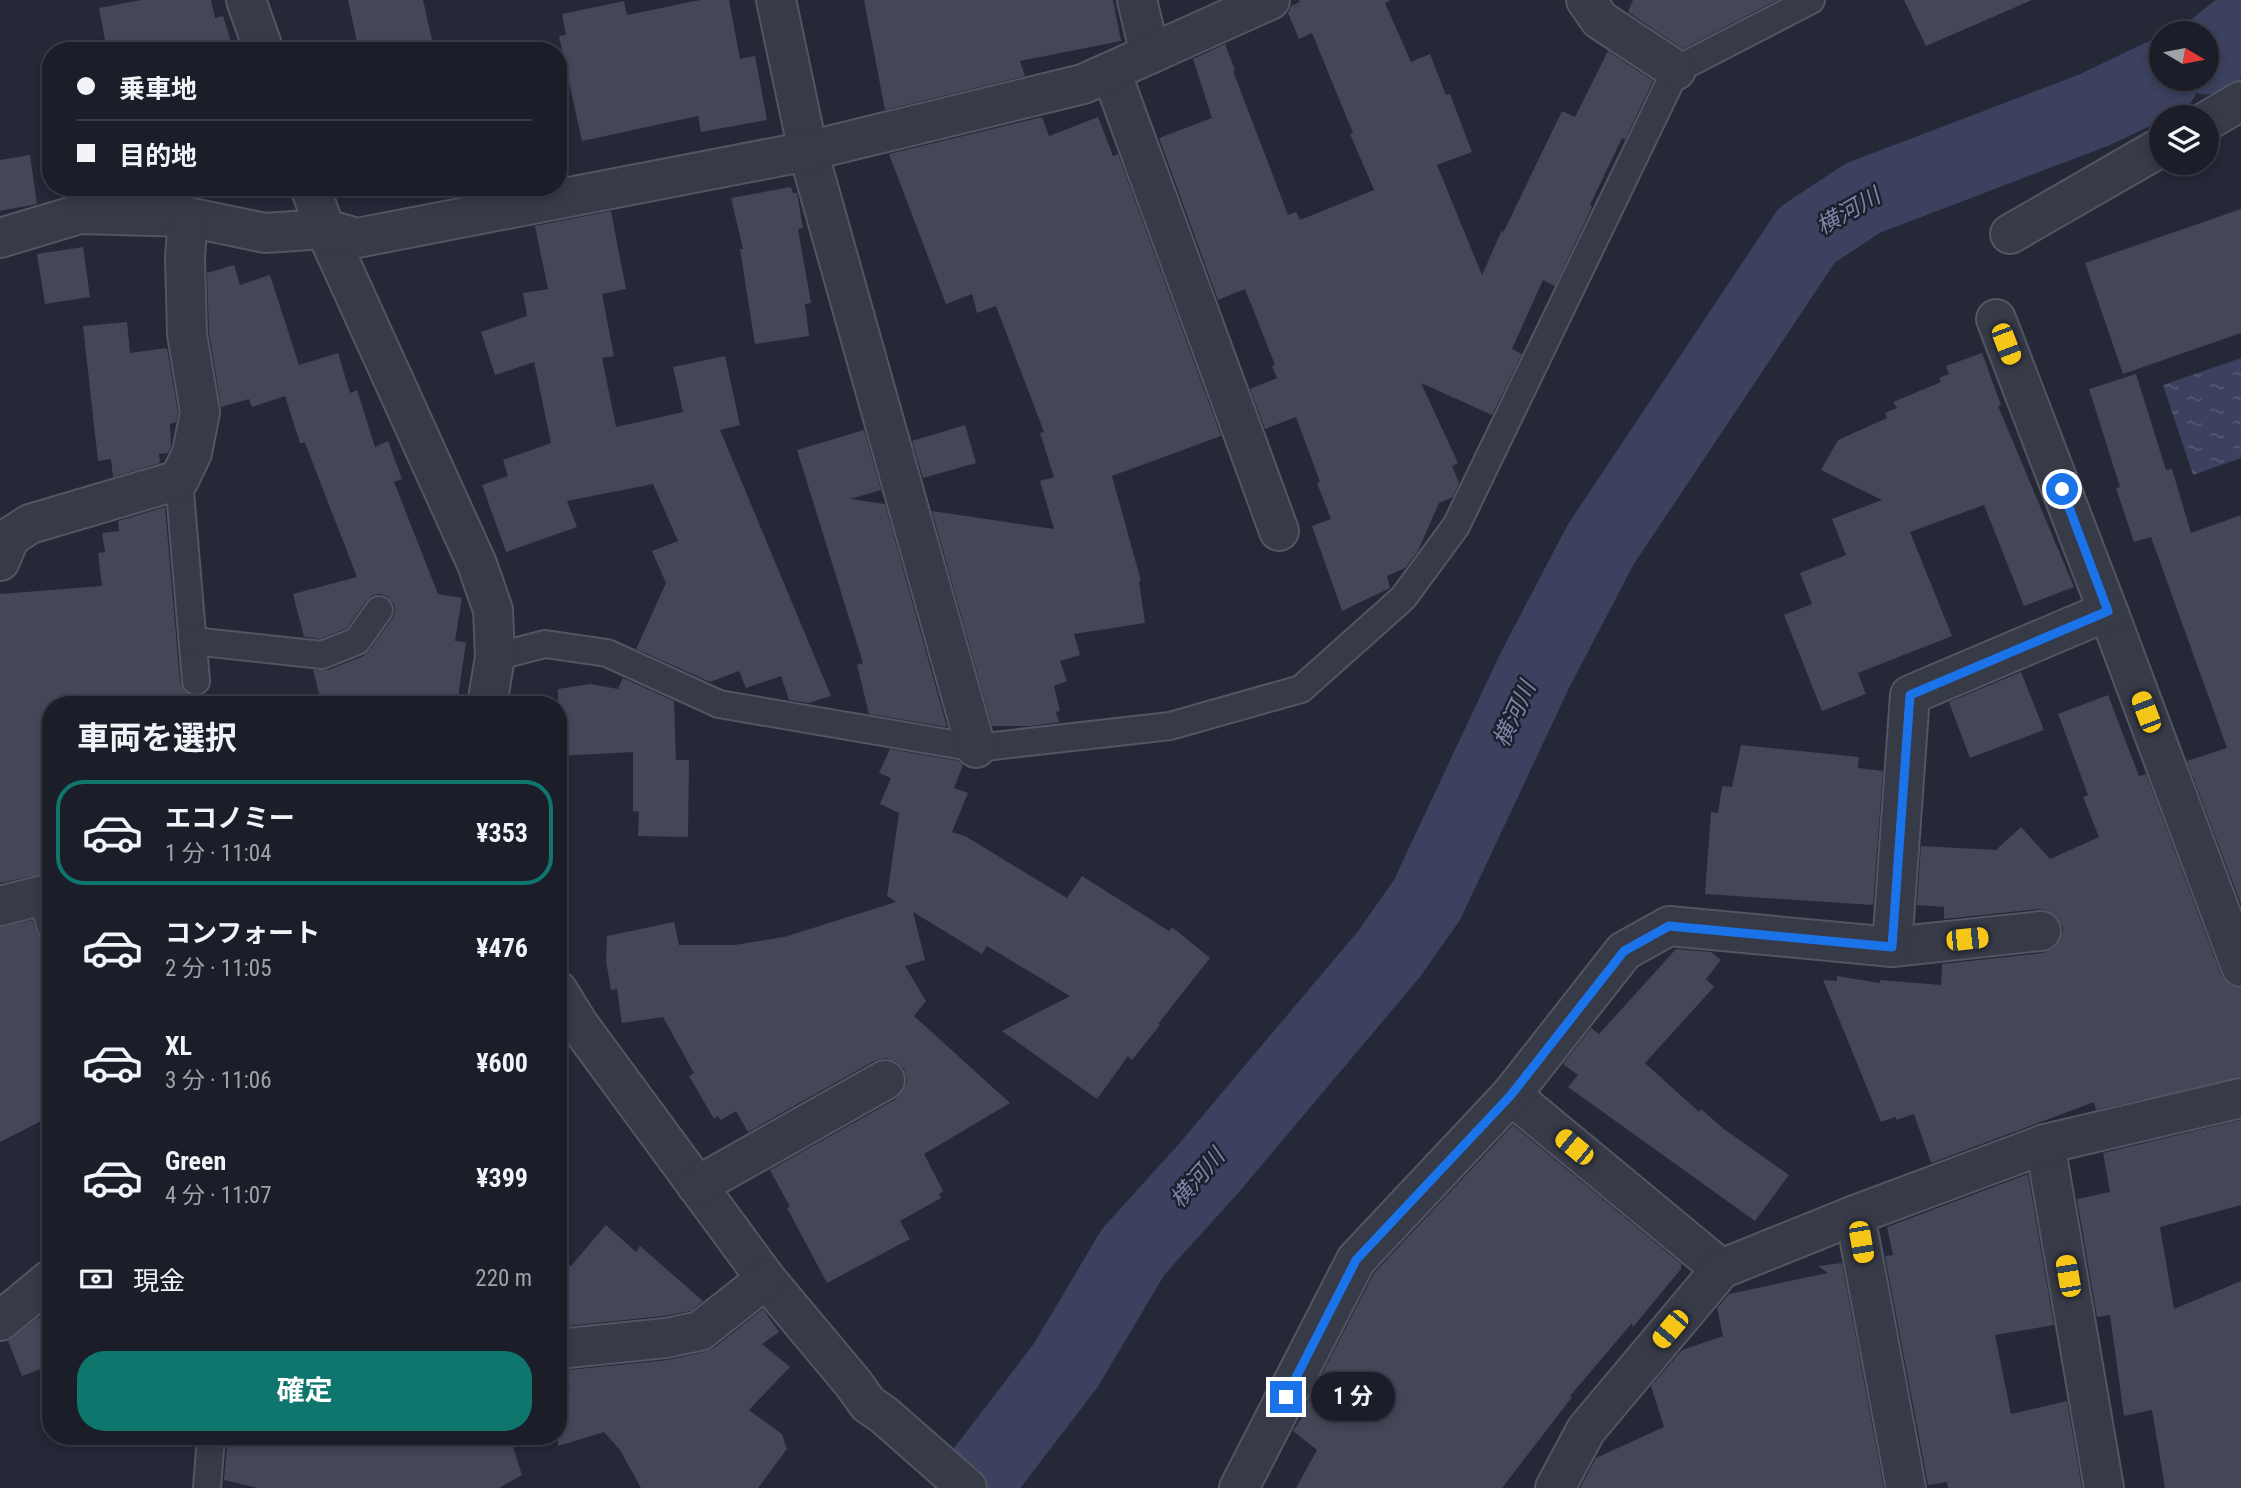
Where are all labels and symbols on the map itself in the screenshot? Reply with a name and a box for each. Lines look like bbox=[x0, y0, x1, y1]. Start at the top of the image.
north arrow bbox=[2149, 21, 2219, 91]
water label: 横河川 bbox=[1812, 181, 1887, 240]
car bbox=[1989, 321, 2024, 367]
route start bbox=[2046, 473, 2078, 505]
water label: 横河川 bbox=[1488, 675, 1543, 751]
car bbox=[2129, 689, 2164, 735]
car bbox=[1946, 926, 1989, 952]
car bbox=[1552, 1125, 1597, 1169]
water label: 横河川 bbox=[1165, 1141, 1232, 1213]
car bbox=[1848, 1219, 1875, 1265]
car bbox=[2055, 1253, 2082, 1299]
car bbox=[1649, 1306, 1692, 1352]
callout: 1 分 bbox=[1310, 1372, 1394, 1422]
route end bbox=[1270, 1381, 1302, 1413]

